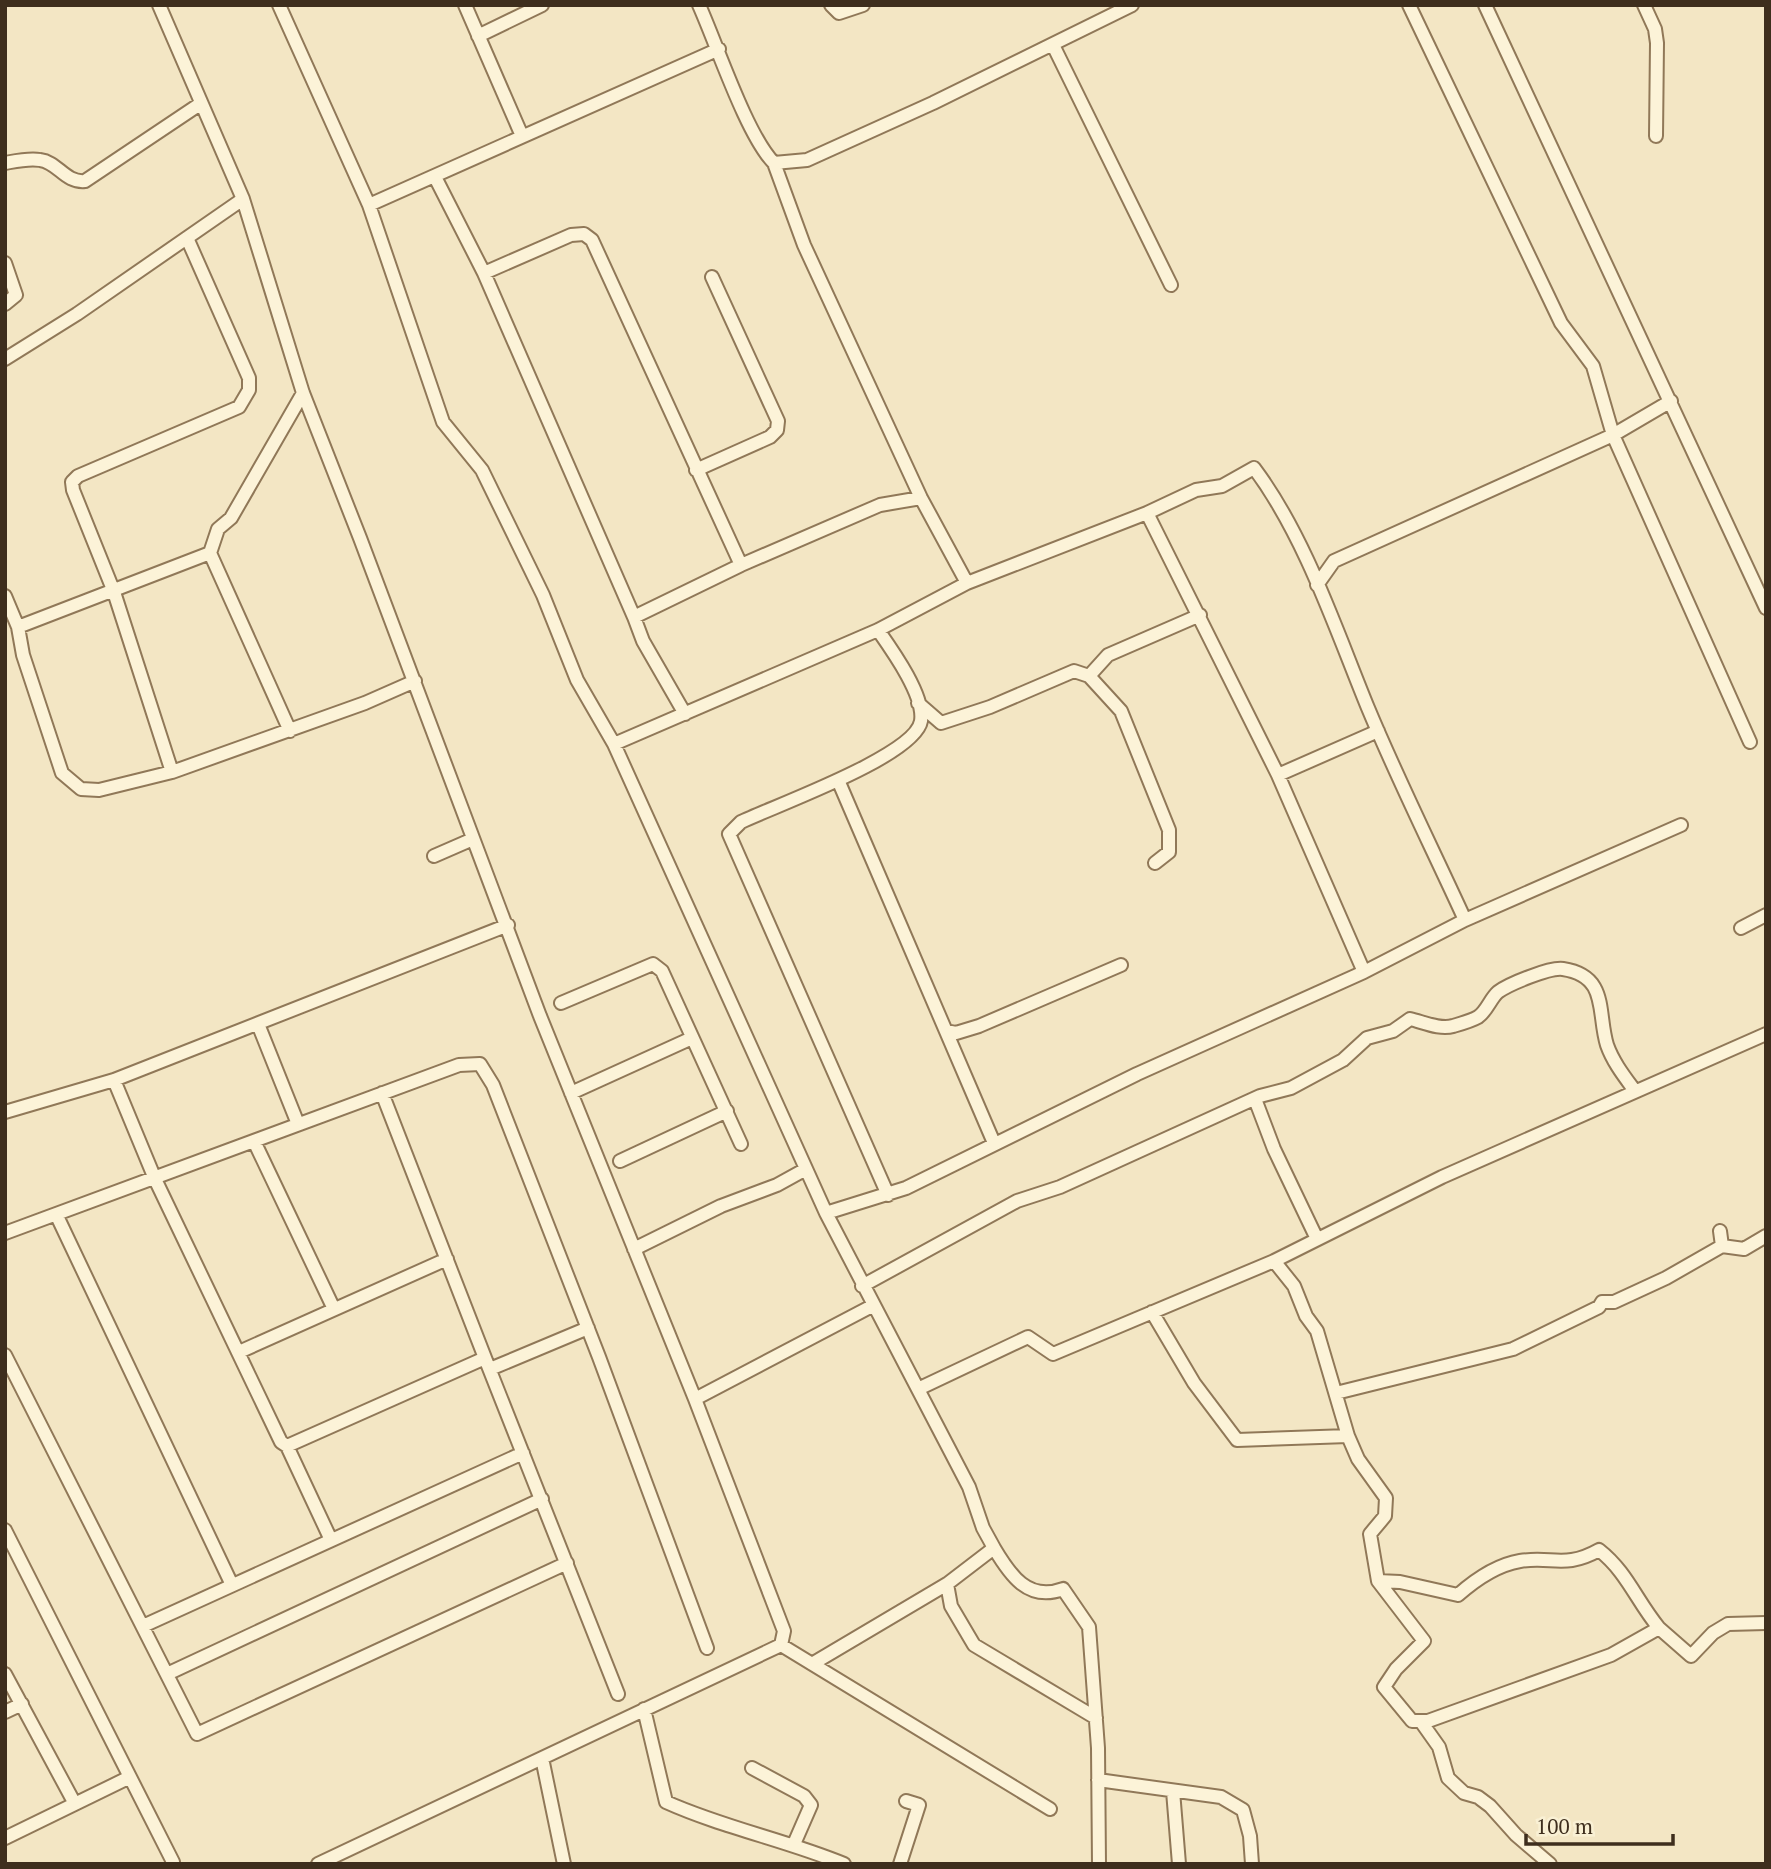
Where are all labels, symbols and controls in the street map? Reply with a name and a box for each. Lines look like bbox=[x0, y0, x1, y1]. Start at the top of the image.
scale bar bbox=[1526, 1802, 1673, 1846]
text: 100 m bbox=[1536, 1812, 1593, 1840]

